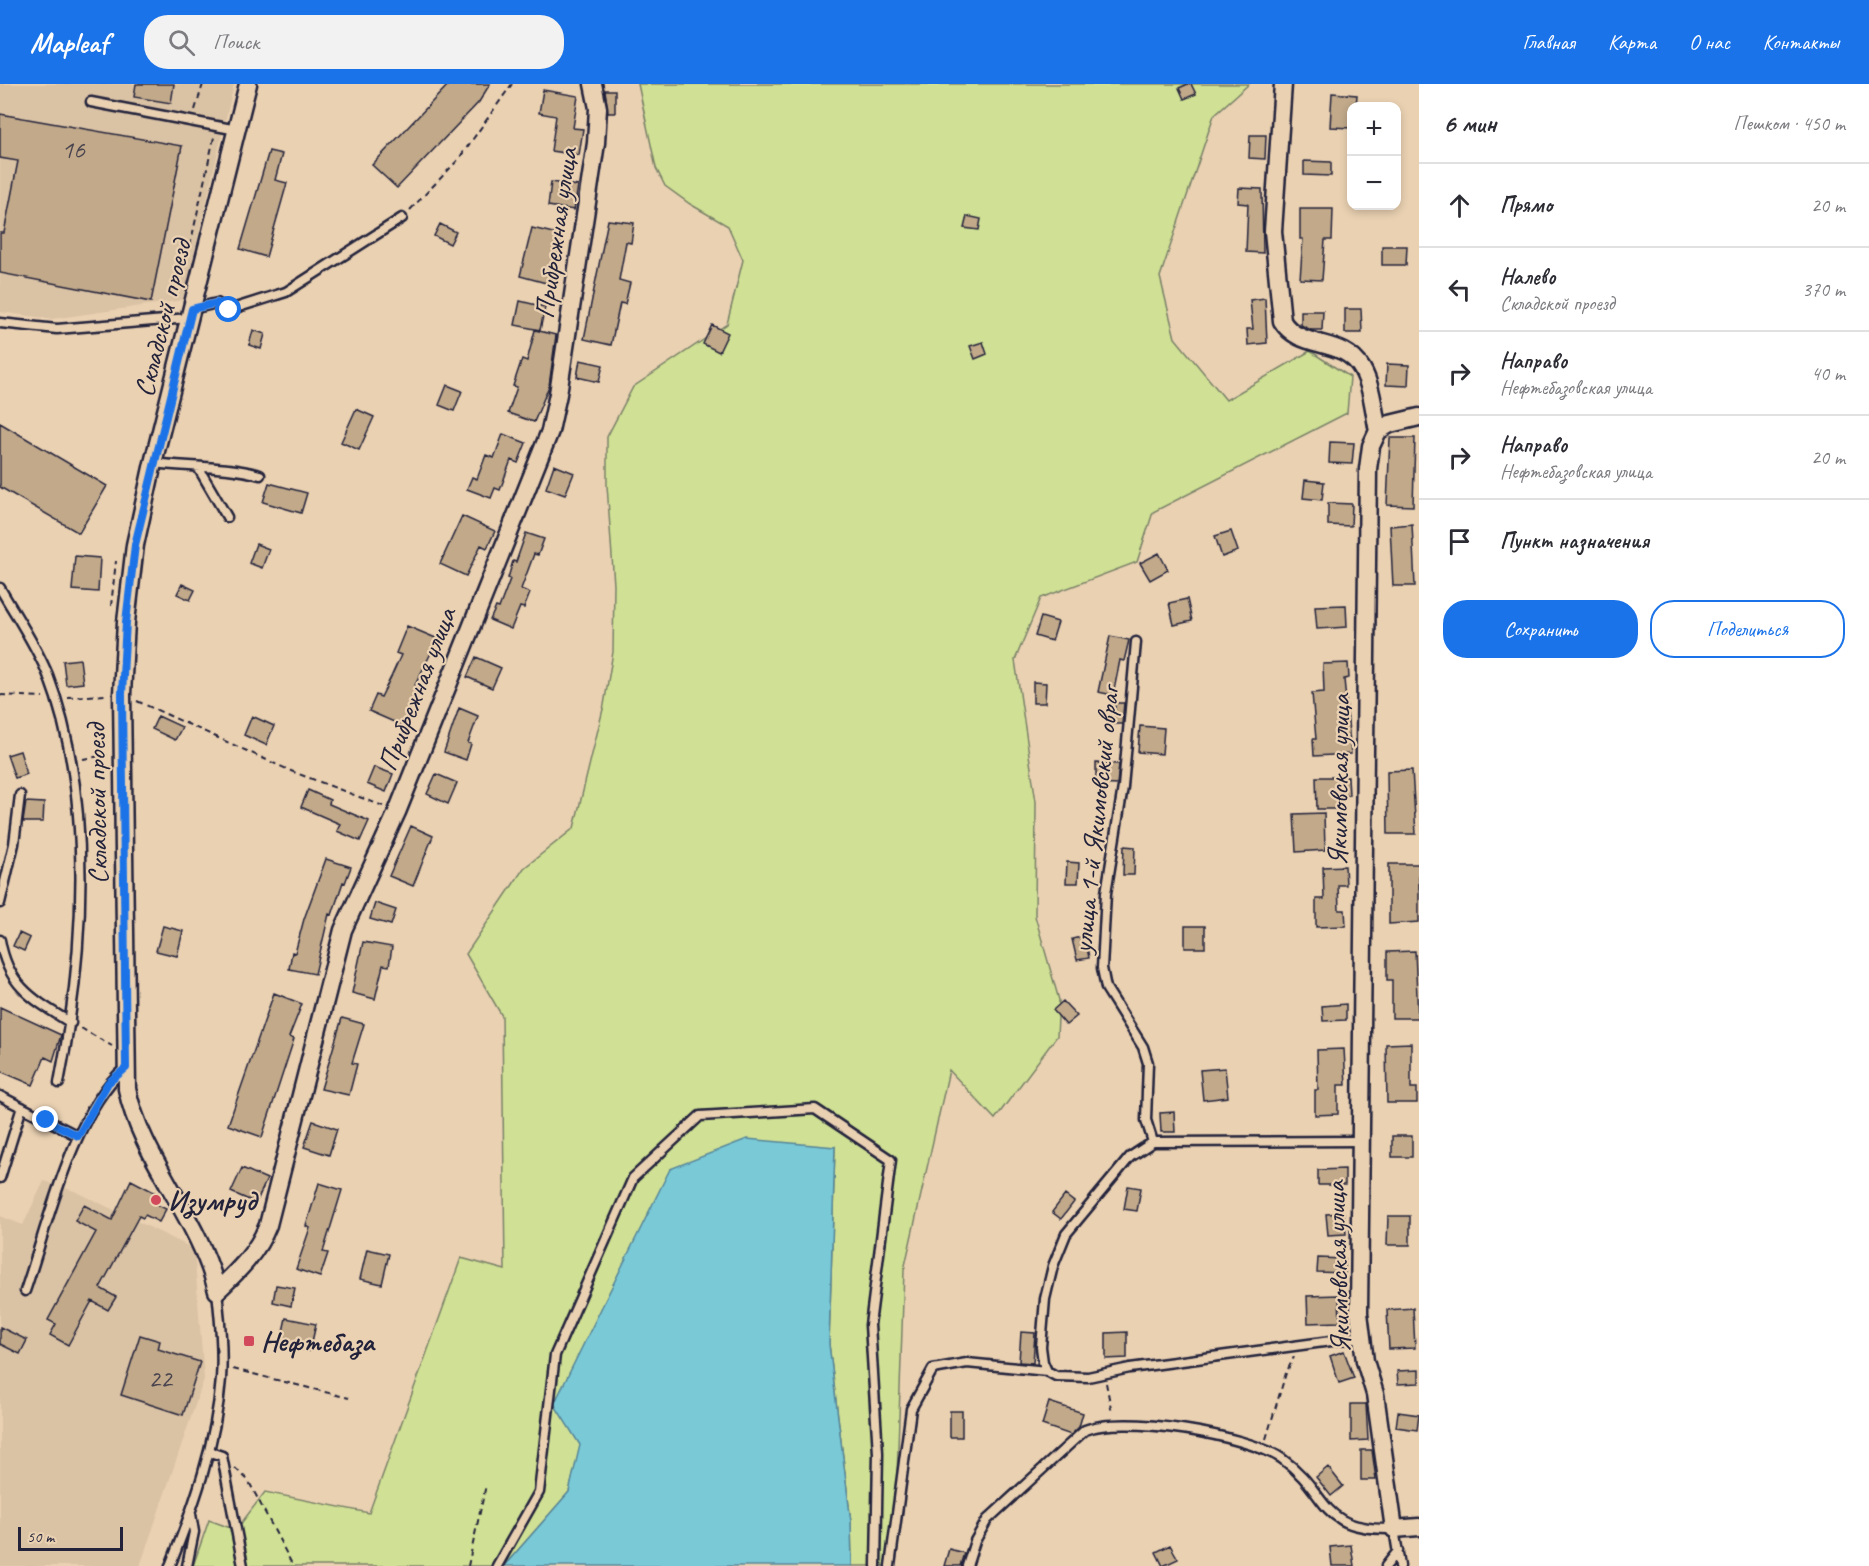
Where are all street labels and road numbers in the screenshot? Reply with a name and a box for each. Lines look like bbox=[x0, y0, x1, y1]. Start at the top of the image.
street label: Прибрежная улица bbox=[526, 144, 585, 321]
street label: Складской проезд bbox=[126, 233, 200, 400]
street label: Прибрежная улица bbox=[369, 601, 464, 776]
street label: улица 1-й Якимовский овраг bbox=[1064, 682, 1127, 957]
street label: Якимовская улица bbox=[1320, 692, 1358, 866]
street label: Складской проезд bbox=[78, 720, 115, 884]
street label: Якимовская улица bbox=[1317, 1179, 1358, 1353]

